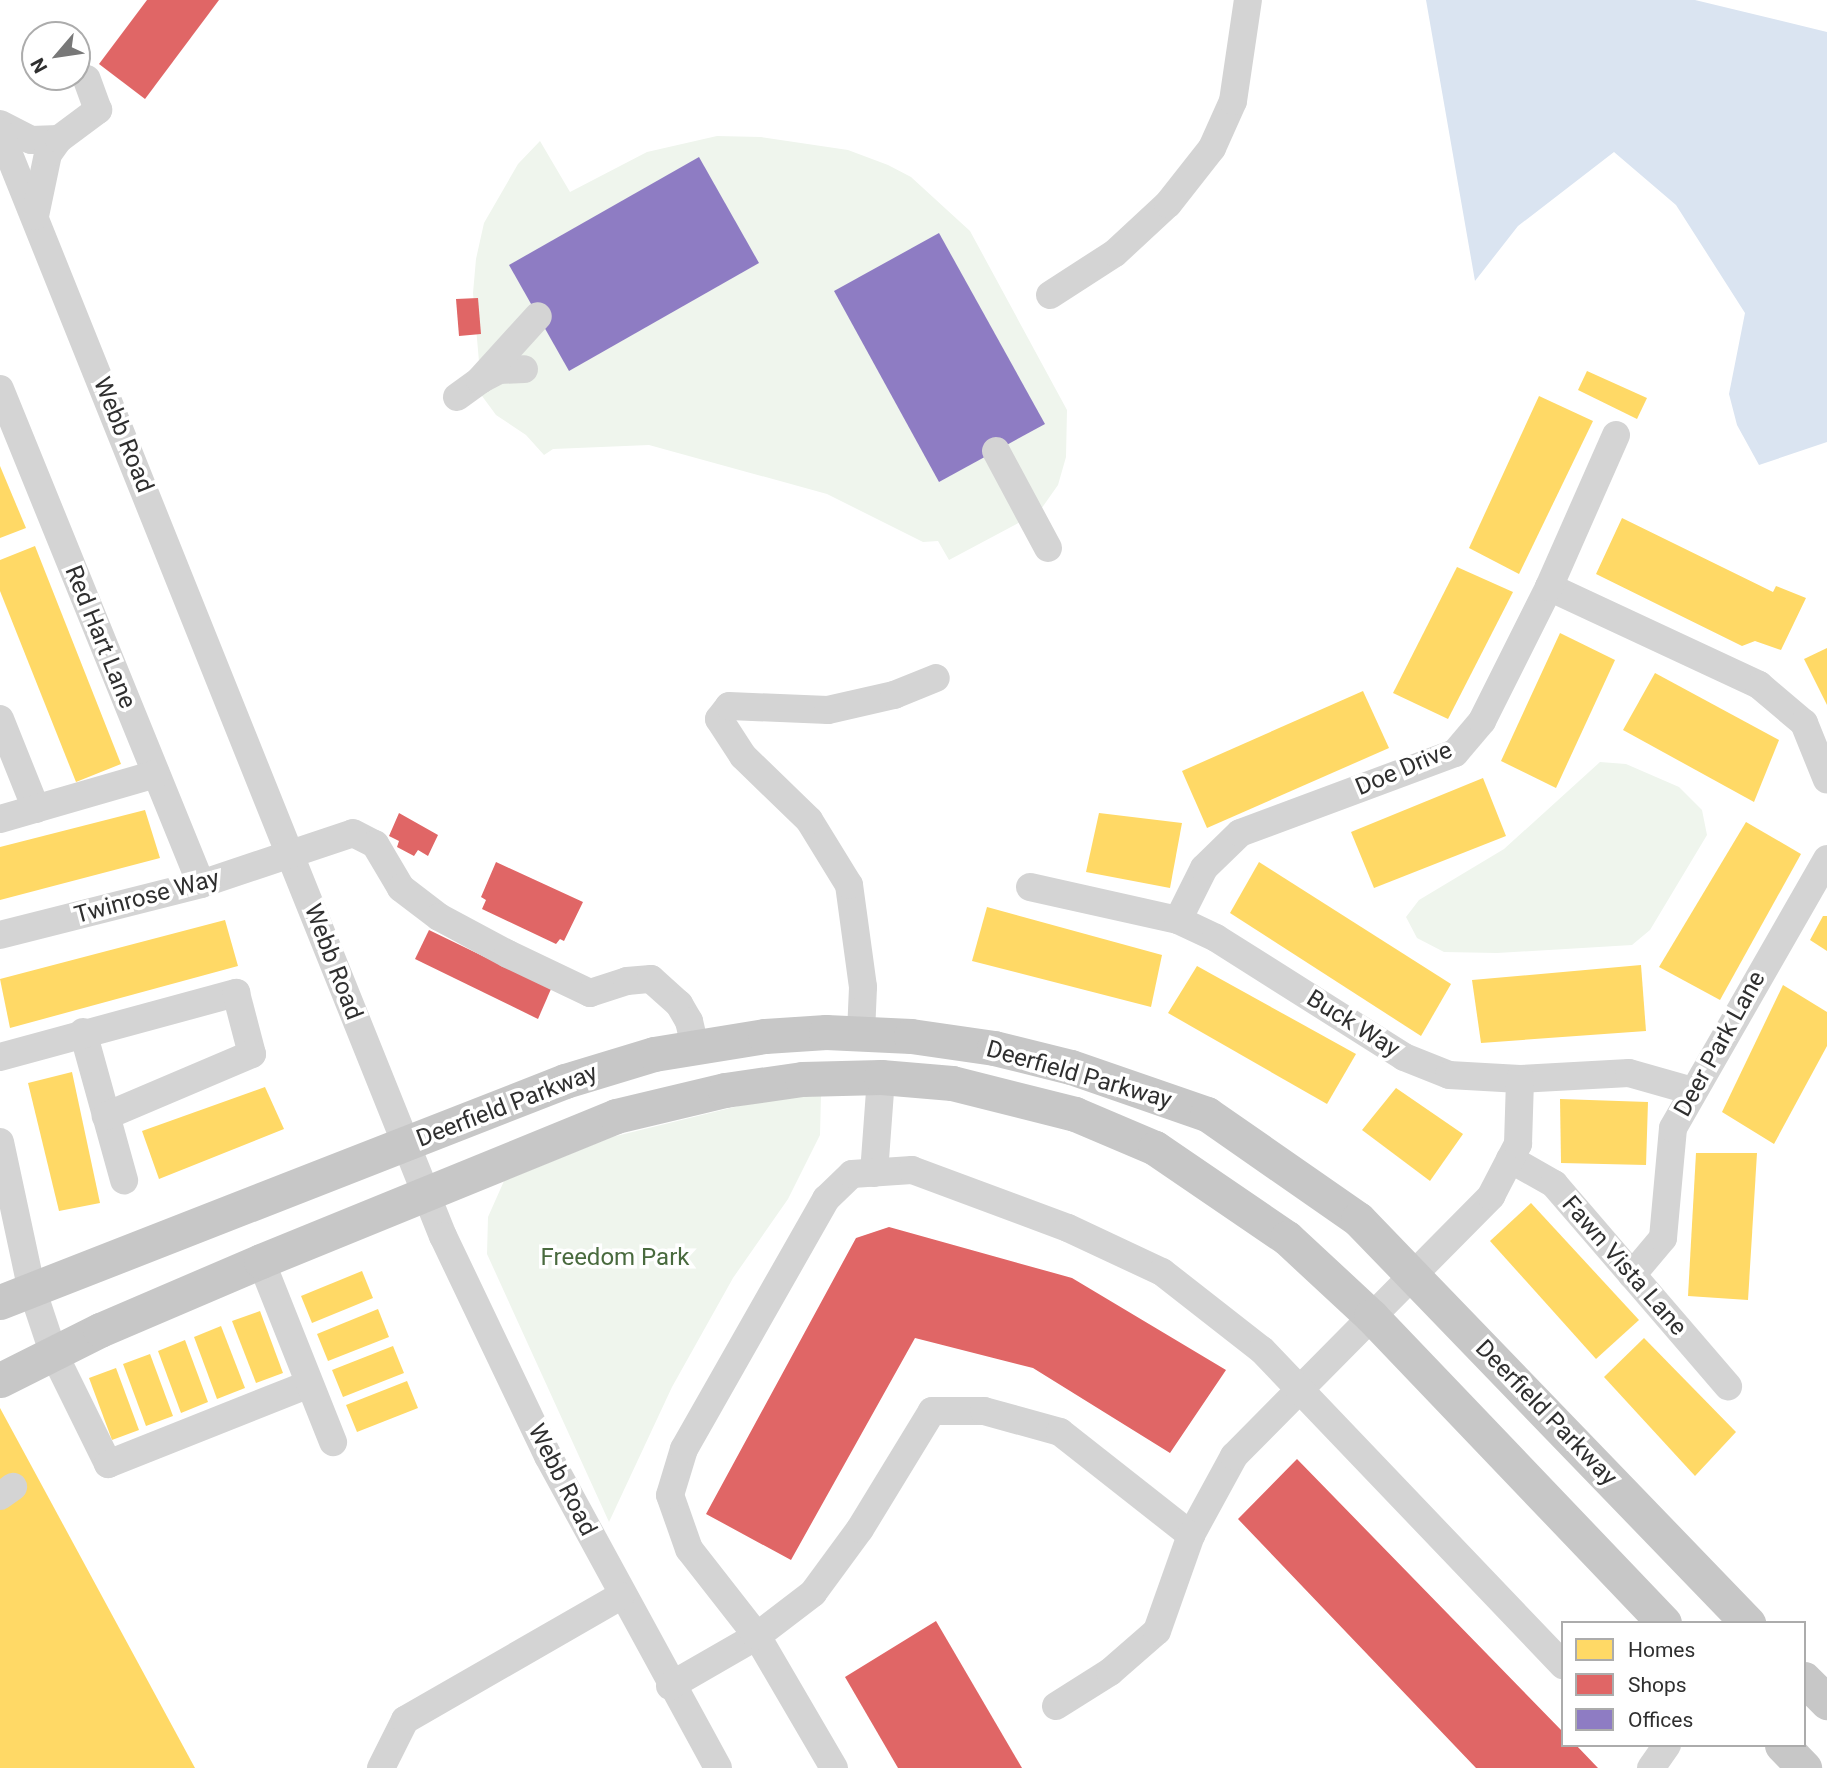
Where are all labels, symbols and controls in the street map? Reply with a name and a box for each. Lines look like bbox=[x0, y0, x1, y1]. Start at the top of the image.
north arrow bbox=[21, 21, 91, 91]
text: N bbox=[26, 54, 52, 77]
street label: Webb Road bbox=[87, 373, 159, 497]
street label: Red Hart Lane bbox=[58, 561, 142, 713]
street label: Doe Drive bbox=[1351, 736, 1457, 802]
street label: Twinrose Way bbox=[72, 864, 222, 930]
street label: Webb Road bbox=[298, 900, 368, 1024]
street label: Deer Park Lane bbox=[1668, 966, 1772, 1122]
street label: Buck Way bbox=[1301, 984, 1405, 1064]
street label: Deerfield Parkway bbox=[983, 1035, 1175, 1115]
street label: Deerfield Parkway bbox=[413, 1058, 601, 1154]
street label: Fawn Vista Lane bbox=[1556, 1190, 1692, 1342]
park label: Freedom Park bbox=[541, 1244, 689, 1272]
street label: Deerfield Parkway bbox=[1469, 1334, 1623, 1492]
street label: Webb Road bbox=[522, 1419, 602, 1541]
legend bbox=[1561, 1621, 1806, 1747]
text: Homes bbox=[1628, 1638, 1695, 1662]
text: Shops bbox=[1628, 1673, 1687, 1697]
text: Offices bbox=[1628, 1708, 1693, 1732]

